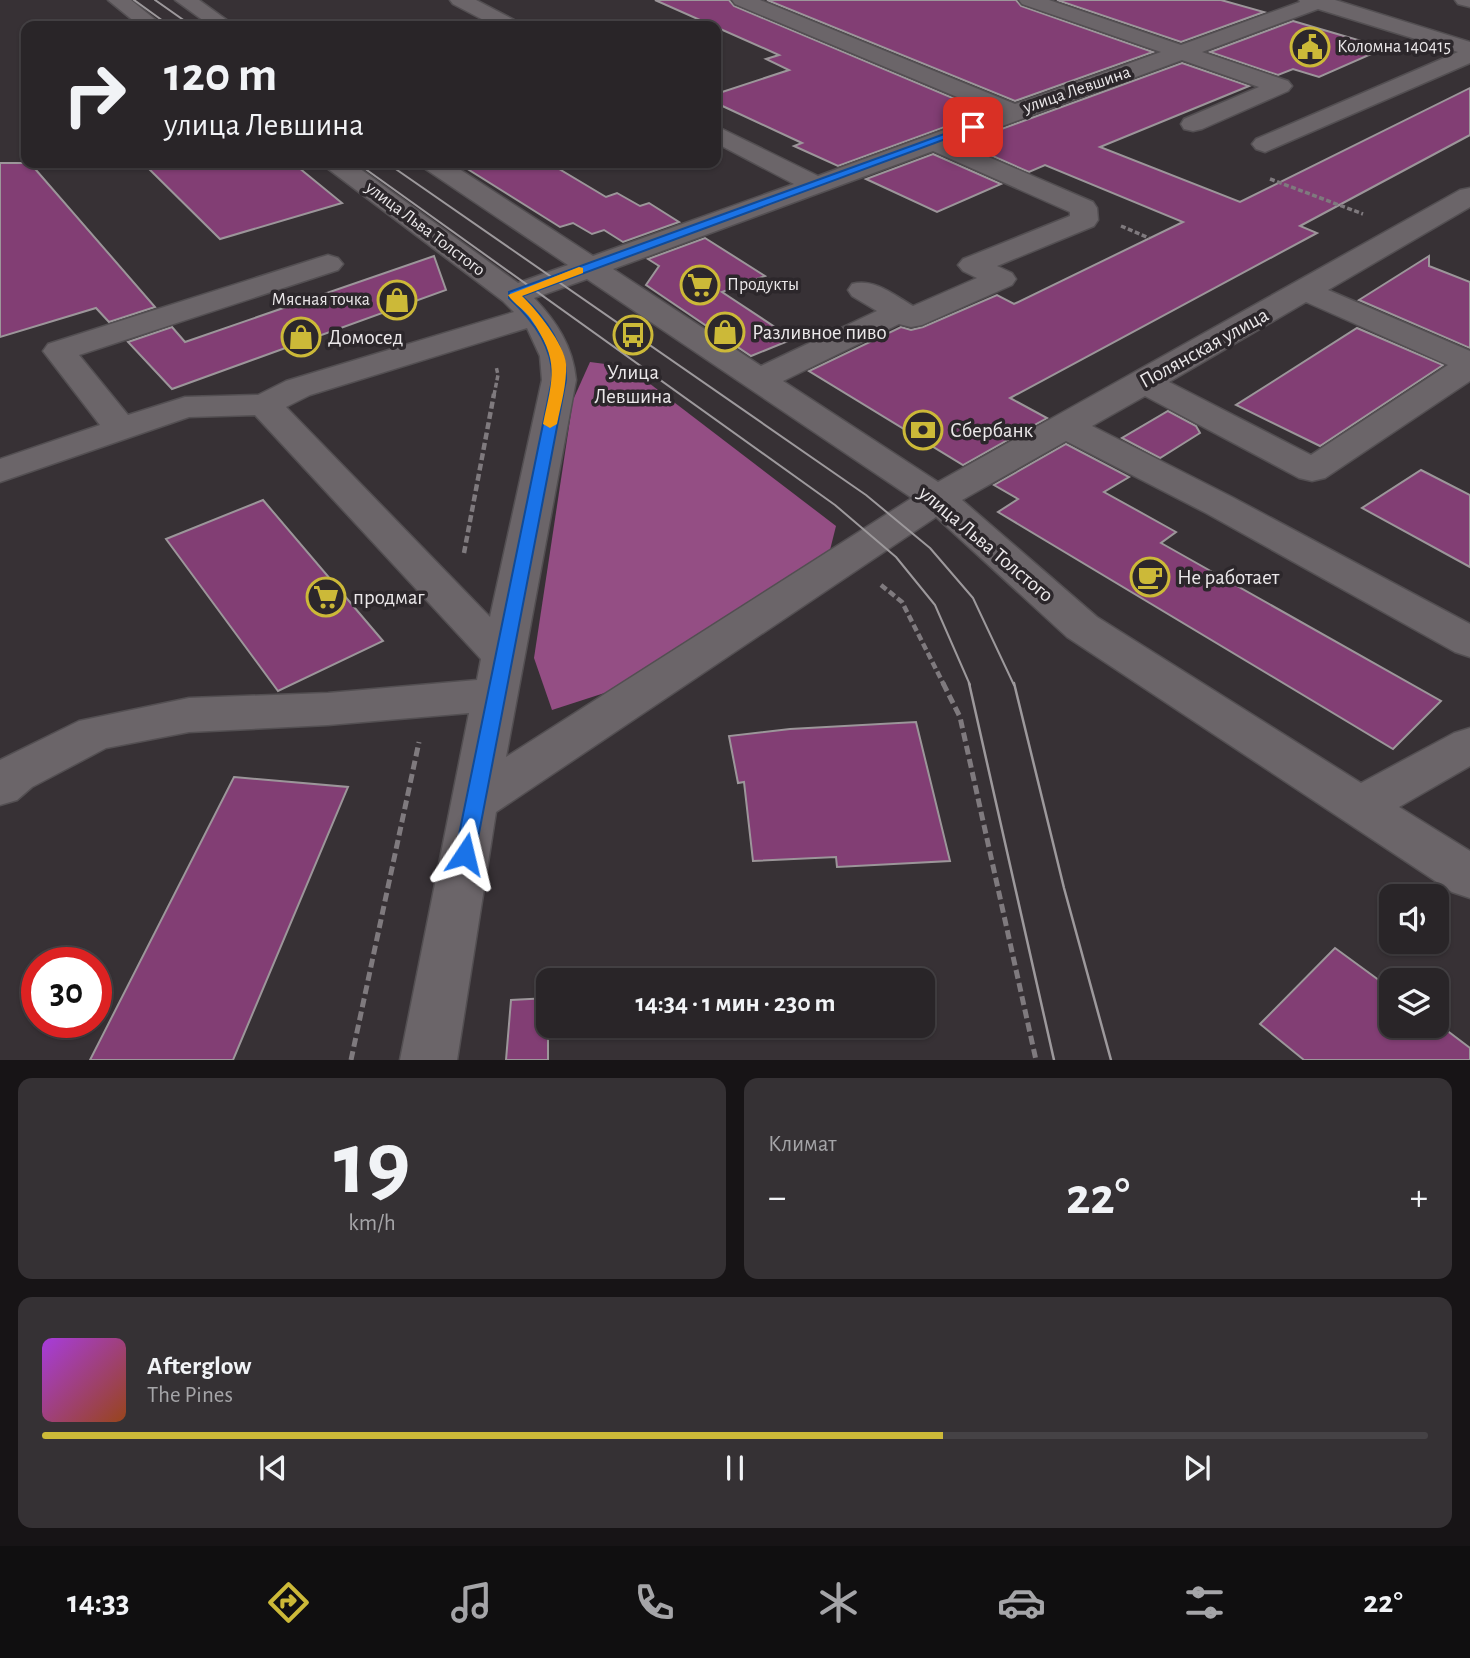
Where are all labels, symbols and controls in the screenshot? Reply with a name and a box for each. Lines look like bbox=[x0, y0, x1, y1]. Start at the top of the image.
public building icon: Коломна 140415 bbox=[1289, 26, 1331, 68]
place label: Коломна 140415 bbox=[1337, 38, 1451, 56]
icon: right bbox=[49, 49, 140, 140]
text: 120 m bbox=[164, 51, 277, 100]
street label: улица Левшина bbox=[1020, 63, 1133, 117]
pin bbox=[943, 97, 1003, 157]
icon: arrive bbox=[954, 108, 992, 146]
text: улица Левшина bbox=[164, 109, 364, 141]
street label: улица Льва Толстого bbox=[361, 178, 488, 280]
supermarket icon: Продукты bbox=[679, 264, 721, 306]
place label: Продукты bbox=[727, 276, 799, 294]
shop icon: Мясная точка bbox=[376, 279, 418, 321]
place label: Мясная точка bbox=[272, 291, 370, 309]
street label: Полянская улица bbox=[1136, 304, 1272, 392]
shop icon: Разливное пиво bbox=[704, 311, 746, 353]
bus stop icon: Улица Левшина bbox=[612, 314, 654, 356]
shop icon: Домосед bbox=[280, 316, 322, 358]
place label: Разливное пиво bbox=[752, 322, 887, 343]
place label: Домосед bbox=[328, 327, 403, 348]
place label: Улица Левшина bbox=[594, 362, 672, 407]
bank icon: Сбербанк bbox=[902, 409, 944, 451]
place label: Сбербанк bbox=[950, 420, 1033, 441]
street label: улица Льва Толстого bbox=[914, 481, 1057, 606]
cafe icon: Не работает bbox=[1129, 556, 1171, 598]
place label: Не работает bbox=[1177, 567, 1280, 588]
supermarket icon: продмаг bbox=[305, 576, 347, 618]
place label: продмаг bbox=[353, 587, 425, 608]
position arrow bbox=[428, 817, 502, 891]
map controls bbox=[1379, 884, 1449, 1038]
button: sound bbox=[1379, 884, 1449, 954]
speed limit sign: 30 bbox=[21, 947, 112, 1038]
button: layers bbox=[1379, 968, 1449, 1038]
text: 14:34 · 1 мин · 230 m bbox=[635, 990, 836, 1016]
text: 19 bbox=[334, 1119, 410, 1210]
text: Климат bbox=[768, 1133, 837, 1156]
text: 22° bbox=[1066, 1171, 1130, 1223]
text: − bbox=[768, 1179, 786, 1217]
text: + bbox=[1410, 1179, 1428, 1217]
text: km/h bbox=[348, 1212, 396, 1235]
text: Afterglow bbox=[147, 1353, 251, 1379]
text: The Pines bbox=[147, 1384, 233, 1407]
icon: previous bbox=[254, 1449, 292, 1487]
icon: pause bbox=[716, 1449, 754, 1487]
icon: next bbox=[1178, 1449, 1216, 1487]
icon: directions bbox=[264, 1578, 313, 1627]
icon: music bbox=[447, 1578, 496, 1627]
icon: phone bbox=[630, 1578, 679, 1627]
icon: climate bbox=[814, 1578, 863, 1627]
icon: car bbox=[997, 1578, 1046, 1627]
icon: filters bbox=[1180, 1578, 1229, 1627]
text: 14:33 bbox=[67, 1586, 130, 1618]
text: 22° bbox=[1363, 1586, 1403, 1618]

